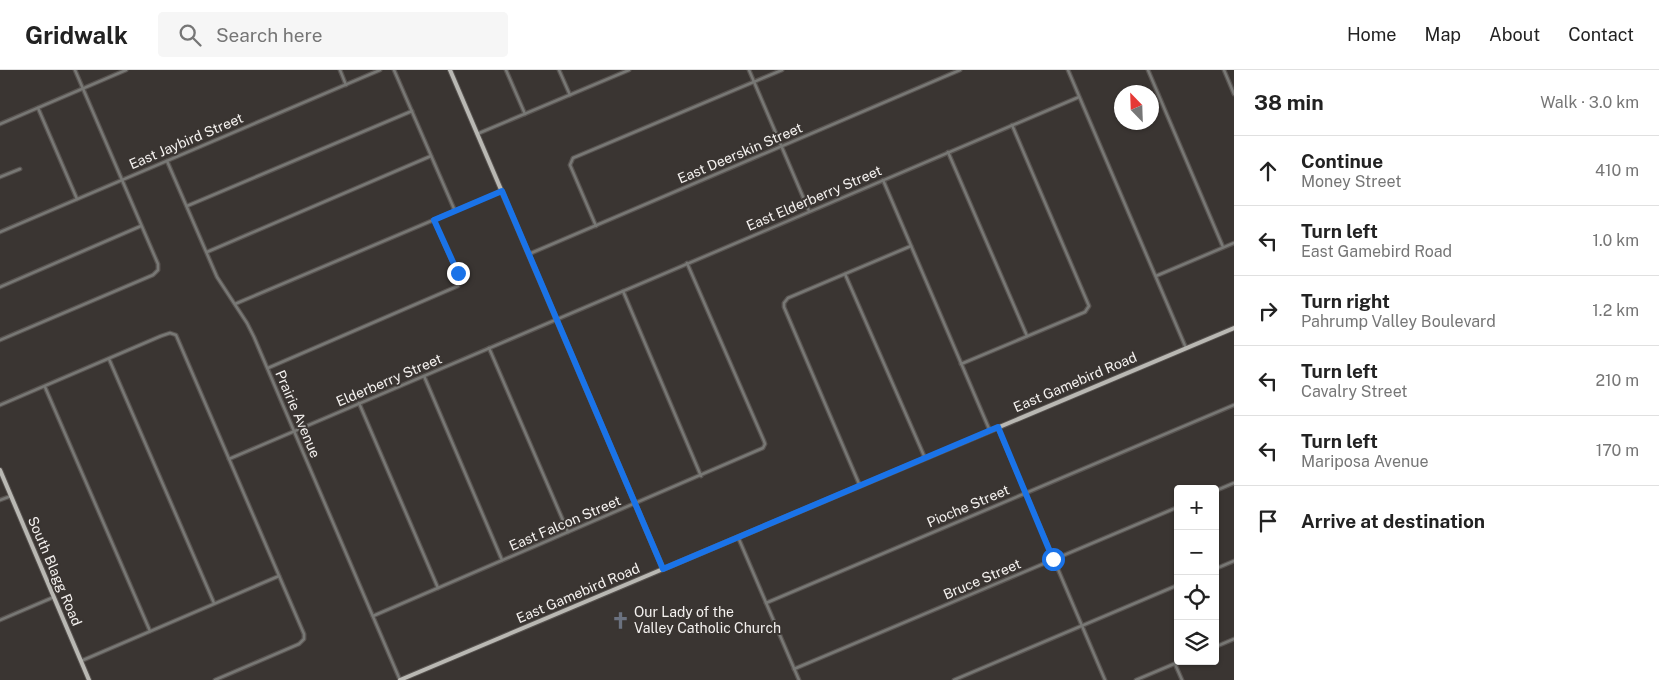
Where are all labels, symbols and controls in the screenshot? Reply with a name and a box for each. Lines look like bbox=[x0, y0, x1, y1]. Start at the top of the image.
search box bbox=[158, 12, 508, 57]
text: Gridwalk bbox=[25, 21, 128, 49]
icon: search bbox=[176, 21, 204, 49]
text: Search here bbox=[216, 24, 323, 46]
text: Home bbox=[1347, 24, 1397, 45]
text: Map bbox=[1425, 24, 1461, 45]
text: About bbox=[1489, 24, 1540, 45]
text: Contact bbox=[1568, 24, 1634, 45]
north arrow bbox=[1114, 85, 1159, 130]
text: 38 min bbox=[1254, 90, 1324, 115]
text: Walk · 3.0 km bbox=[1540, 93, 1639, 112]
street label: East Jaybird Street bbox=[127, 110, 245, 172]
street label: East Deerskin Street bbox=[675, 119, 805, 187]
text: Continue bbox=[1301, 150, 1383, 172]
icon: ahead bbox=[1254, 157, 1282, 185]
text: 410 m bbox=[1595, 161, 1639, 180]
street label: East Elderberry Street bbox=[744, 162, 884, 234]
text: Money Street bbox=[1301, 172, 1401, 191]
text: Turn left bbox=[1301, 220, 1378, 242]
icon: left bbox=[1254, 227, 1282, 255]
text: 1.0 km bbox=[1592, 231, 1639, 250]
text: East Gamebird Road bbox=[1301, 242, 1452, 261]
route end bbox=[447, 262, 470, 285]
text: Turn right bbox=[1301, 290, 1390, 312]
icon: right bbox=[1254, 297, 1282, 325]
text: 1.2 km bbox=[1592, 301, 1639, 320]
text: Pahrump Valley Boulevard bbox=[1301, 312, 1496, 331]
street label: East Gamebird Road bbox=[1011, 349, 1139, 415]
street label: Elderberry Street bbox=[334, 350, 444, 410]
text: Turn left bbox=[1301, 360, 1378, 382]
icon: left bbox=[1254, 367, 1282, 395]
street label: Prairie Avenue bbox=[272, 368, 324, 460]
text: 210 m bbox=[1595, 371, 1639, 390]
text: Cavalry Street bbox=[1301, 382, 1408, 401]
text: Turn left bbox=[1301, 430, 1378, 452]
icon: left bbox=[1254, 437, 1282, 465]
text: 170 m bbox=[1596, 441, 1639, 460]
text: Mariposa Avenue bbox=[1301, 452, 1429, 471]
street label: Pioche Street bbox=[924, 481, 1012, 531]
map controls bbox=[1174, 485, 1219, 665]
button: + bbox=[1174, 485, 1219, 530]
street label: East Falcon Street bbox=[507, 492, 623, 554]
icon: arrive bbox=[1254, 507, 1282, 535]
text: Arrive at destination bbox=[1301, 510, 1485, 532]
street label: South Blagg Road bbox=[25, 514, 85, 628]
button: − bbox=[1174, 530, 1219, 575]
route start bbox=[1042, 548, 1065, 571]
street label: Bruce Street bbox=[941, 555, 1023, 603]
street label: East Gamebird Road bbox=[514, 560, 642, 626]
button: locate bbox=[1174, 575, 1219, 620]
place label: Our Lady of the Valley Catholic Church bbox=[634, 604, 781, 636]
church icon: Our Lady of the Valley Catholic Church bbox=[610, 610, 630, 630]
button: layers bbox=[1174, 620, 1219, 665]

